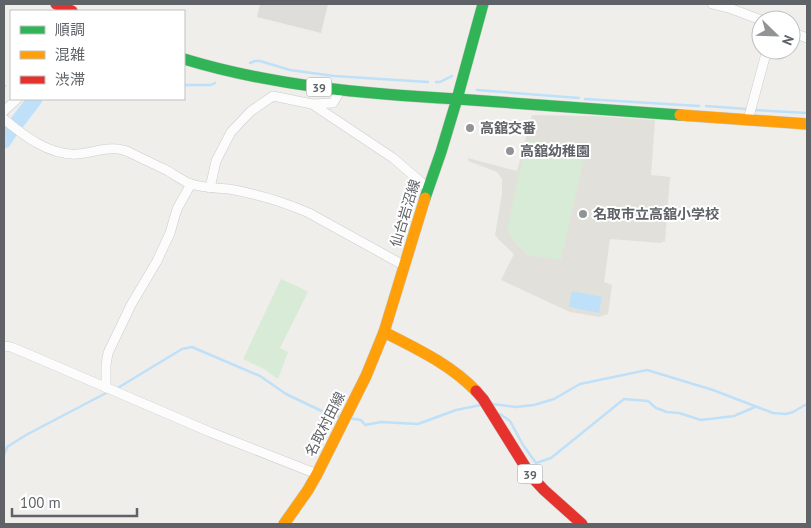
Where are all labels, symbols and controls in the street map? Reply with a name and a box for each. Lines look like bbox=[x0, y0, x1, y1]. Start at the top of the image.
legend bbox=[10, 10, 185, 100]
north arrow bbox=[751, 10, 801, 60]
text: 順調 bbox=[55, 20, 85, 39]
text: N bbox=[778, 32, 798, 48]
text: 混雑 bbox=[55, 45, 85, 64]
text: 渋滞 bbox=[55, 70, 85, 89]
road number: 39 bbox=[306, 77, 332, 96]
place label: 高舘交番 bbox=[480, 119, 536, 137]
marker: 高舘交番 bbox=[464, 122, 476, 134]
place label: 高舘幼稚園 bbox=[520, 142, 590, 160]
marker: 高舘幼稚園 bbox=[504, 145, 516, 157]
street label: 仙台岩沼線 bbox=[386, 177, 424, 249]
place label: 名取市立高舘小学校 bbox=[593, 205, 719, 223]
marker: 名取市立高舘小学校 bbox=[577, 208, 589, 220]
street label: 名取村田線 bbox=[301, 389, 349, 459]
road number: 39 bbox=[518, 464, 542, 484]
scale bar bbox=[12, 486, 138, 518]
text: 100 m bbox=[20, 493, 61, 512]

